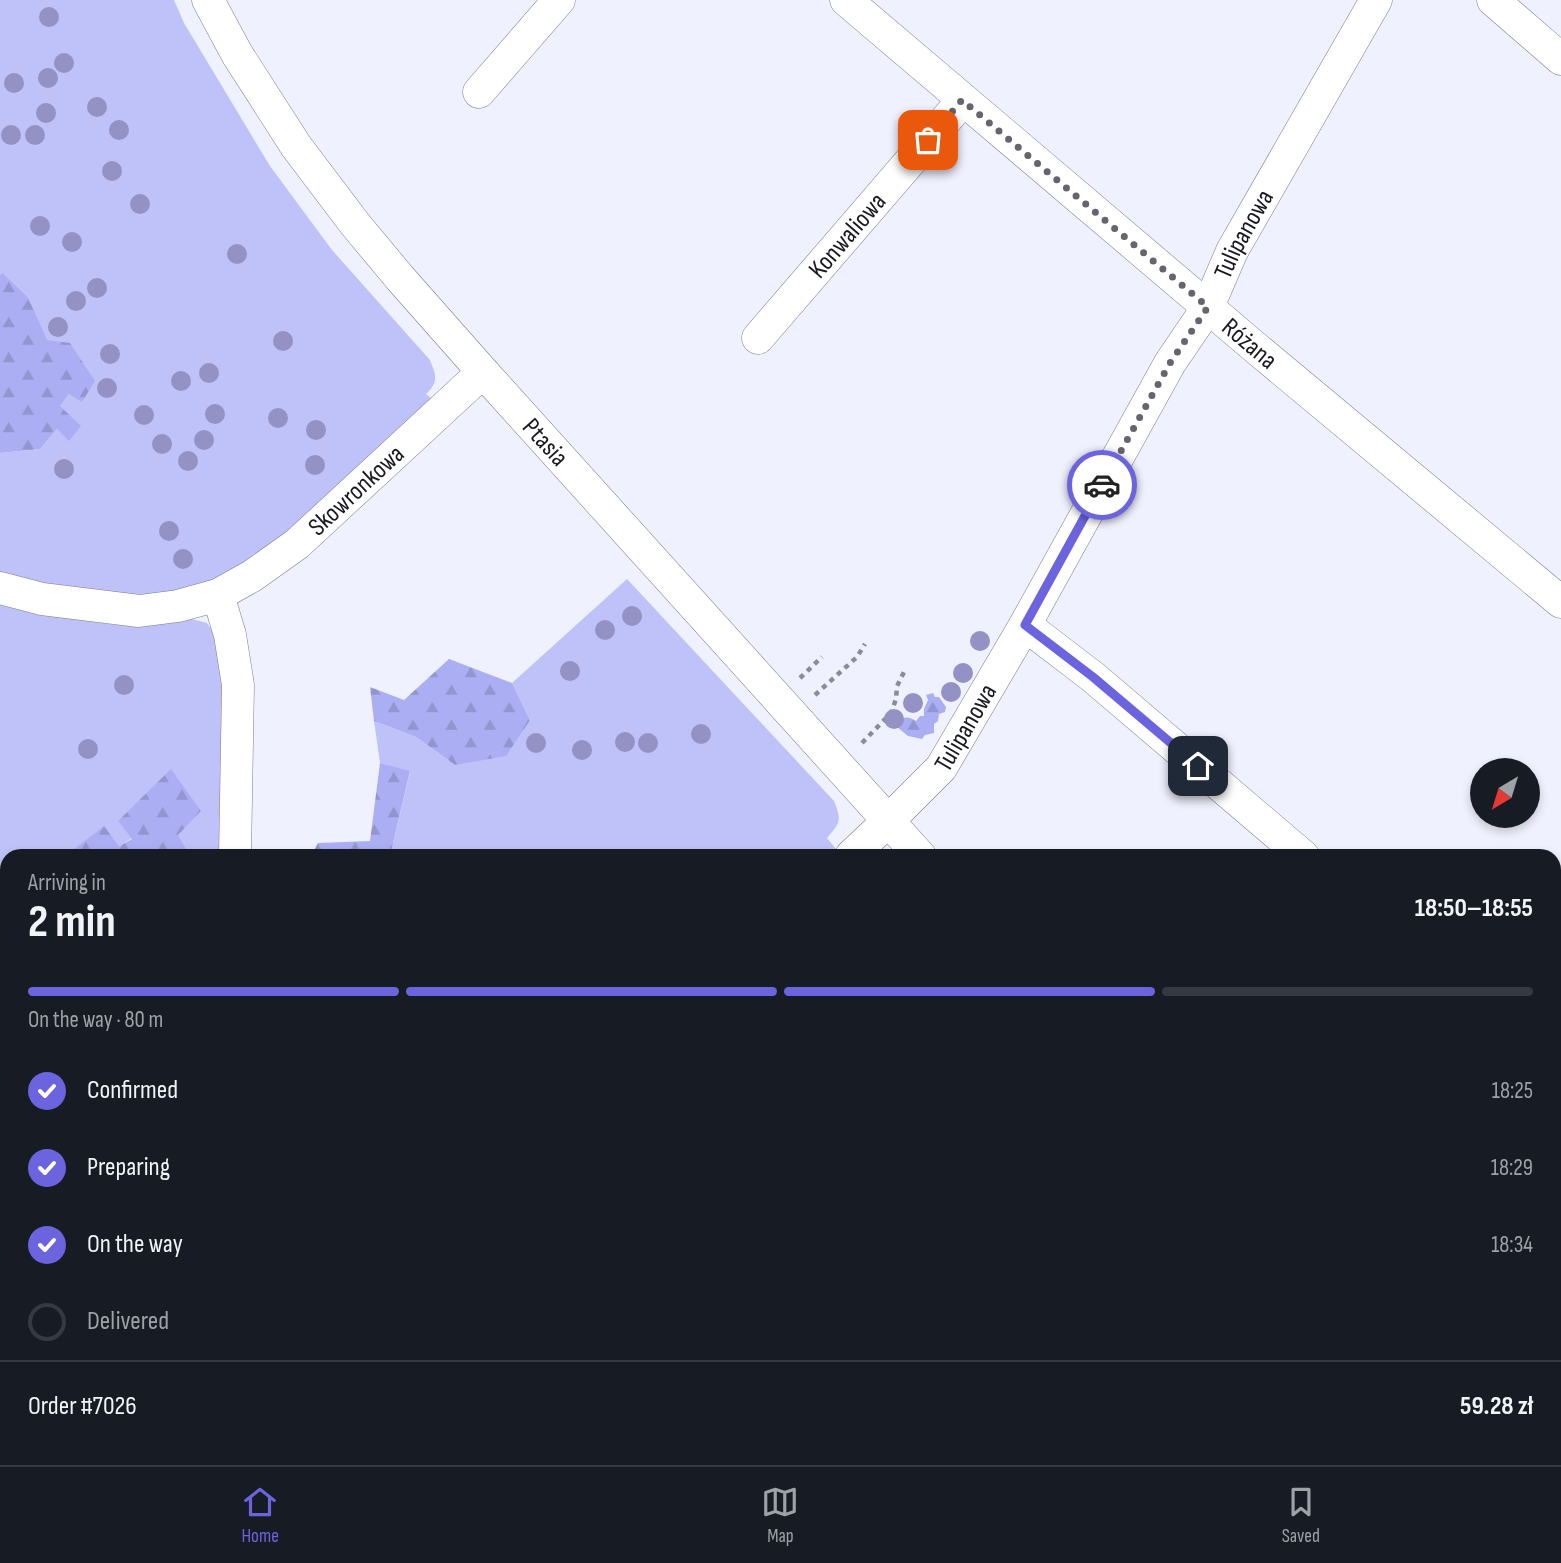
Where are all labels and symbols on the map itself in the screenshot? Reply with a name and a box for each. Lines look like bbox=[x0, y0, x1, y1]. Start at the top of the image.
pin bbox=[898, 110, 958, 170]
street label: Tulipanowa bbox=[1208, 185, 1281, 284]
street label: Konwaliowa bbox=[803, 187, 893, 285]
street label: Różana bbox=[1215, 312, 1283, 376]
street label: Ptasia bbox=[515, 412, 574, 473]
street label: Skowronkowa bbox=[302, 439, 411, 543]
courier bbox=[1067, 450, 1137, 520]
street label: Tulipanowa bbox=[928, 679, 1004, 778]
pin bbox=[1168, 736, 1228, 796]
north arrow bbox=[1470, 758, 1540, 828]

